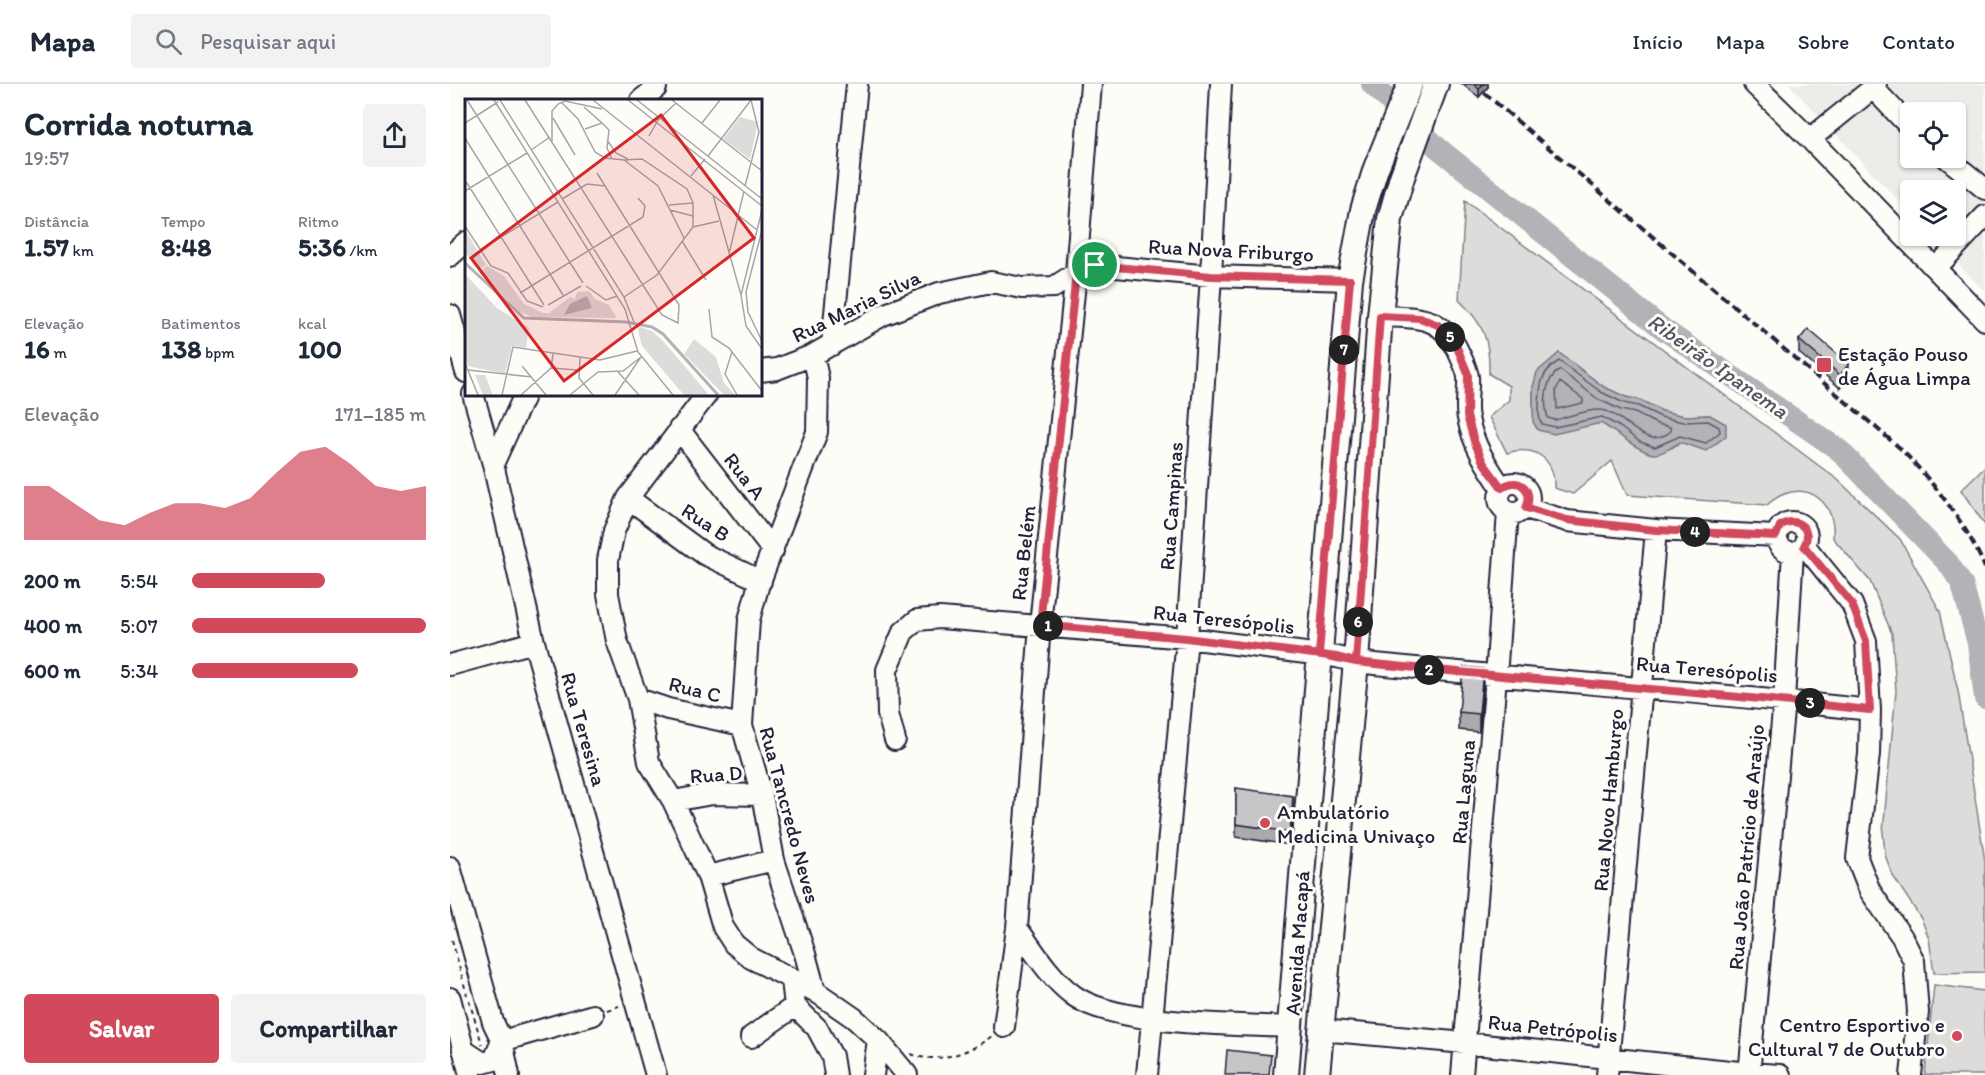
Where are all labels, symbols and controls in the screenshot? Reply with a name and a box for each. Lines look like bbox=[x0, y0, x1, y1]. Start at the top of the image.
search box bbox=[131, 14, 551, 68]
text: Mapa bbox=[30, 24, 95, 58]
icon: search bbox=[152, 25, 185, 58]
text: Pesquisar aqui bbox=[200, 28, 336, 55]
text: Início bbox=[1632, 29, 1683, 54]
text: Mapa bbox=[1716, 29, 1765, 54]
text: Sobre bbox=[1798, 29, 1849, 54]
text: Contato bbox=[1882, 29, 1955, 54]
inset map bbox=[465, 99, 762, 396]
map controls bbox=[1900, 102, 1966, 246]
button: locate bbox=[1900, 102, 1966, 168]
text: Corrida noturna bbox=[24, 104, 253, 143]
button: share bbox=[363, 104, 426, 167]
text: 19:57 bbox=[24, 146, 69, 170]
button: layers bbox=[1900, 180, 1966, 246]
text: Distância bbox=[24, 212, 89, 231]
text: Tempo bbox=[161, 212, 206, 231]
text: Ritmo bbox=[298, 212, 339, 231]
text: 1.57 bbox=[24, 231, 69, 263]
text: 8:48 bbox=[161, 231, 212, 263]
text: 5:36 bbox=[298, 231, 346, 263]
street label: Rua Nova Friburgo bbox=[1148, 233, 1314, 267]
pin bbox=[1069, 239, 1120, 290]
text: km bbox=[69, 241, 94, 260]
text: /km bbox=[346, 241, 377, 260]
icon: arrive bbox=[1078, 248, 1111, 281]
street label: Rua Maria Silva bbox=[788, 264, 924, 348]
water label: Ribeirão Ipanema bbox=[1643, 308, 1794, 425]
text: Elevação bbox=[24, 314, 84, 333]
text: Batimentos bbox=[161, 314, 241, 333]
text: kcal bbox=[298, 314, 326, 333]
pin: 5 bbox=[1435, 322, 1465, 352]
text: 5 bbox=[1446, 327, 1454, 346]
text: 16 bbox=[24, 333, 50, 365]
text: 138 bbox=[161, 333, 201, 365]
text: 100 bbox=[298, 333, 342, 365]
pin: 7 bbox=[1329, 335, 1359, 365]
text: 7 bbox=[1340, 340, 1348, 359]
place label: Estação Pouso de Água Limpa bbox=[1838, 341, 1971, 390]
text: m bbox=[50, 343, 67, 362]
text: bpm bbox=[201, 343, 235, 362]
marker: Estação Pouso de Água Limpa bbox=[1815, 356, 1833, 374]
text: Elevação bbox=[24, 402, 99, 426]
text: 171–185 m bbox=[334, 402, 426, 426]
street label: Rua Campinas bbox=[1154, 441, 1188, 571]
street label: Rua A bbox=[719, 448, 771, 505]
street label: Rua B bbox=[677, 497, 735, 547]
street label: Rua Belém bbox=[1006, 504, 1040, 602]
pin: 4 bbox=[1680, 517, 1710, 547]
text: 4 bbox=[1690, 522, 1700, 541]
text: 200 m bbox=[24, 569, 80, 593]
text: 5:54 bbox=[120, 569, 158, 593]
street label: Rua Teresópolis bbox=[1152, 599, 1296, 639]
pin: 6 bbox=[1343, 607, 1373, 637]
pin: 1 bbox=[1033, 611, 1063, 641]
text: 6 bbox=[1354, 612, 1362, 631]
text: 400 m bbox=[24, 614, 82, 638]
text: 5:07 bbox=[120, 614, 158, 638]
text: 1 bbox=[1044, 616, 1052, 635]
street label: Rua Teresópolis bbox=[1635, 650, 1779, 688]
pin: 2 bbox=[1414, 655, 1444, 685]
text: 600 m bbox=[24, 659, 81, 683]
text: 5:34 bbox=[120, 659, 158, 683]
text: 2 bbox=[1425, 660, 1433, 679]
street label: Rua Teresina bbox=[556, 669, 612, 789]
street label: Rua C bbox=[666, 670, 724, 708]
pin: 3 bbox=[1795, 688, 1825, 718]
text: 3 bbox=[1806, 693, 1814, 712]
street label: Rua Novo Hamburgo bbox=[1588, 708, 1628, 892]
street label: Rua João Patrício de Araújo bbox=[1723, 723, 1769, 971]
street label: Rua Tancredo Neves bbox=[754, 724, 826, 906]
street label: Rua Laguna bbox=[1446, 739, 1480, 845]
street label: Rua D bbox=[689, 760, 743, 788]
place label: Ambulatório Medicina Univaço bbox=[1277, 799, 1435, 848]
marker: Ambulatório Medicina Univaço bbox=[1258, 816, 1272, 830]
street label: Avenida Macapá bbox=[1279, 870, 1315, 1016]
button: Salvar bbox=[24, 994, 219, 1063]
button: Compartilhar bbox=[231, 994, 426, 1063]
street label: Rua Petrópolis bbox=[1487, 1009, 1619, 1047]
place label: Centro Esportivo e Cultural 7 de Outubro bbox=[1748, 1012, 1945, 1061]
marker: Centro Esportivo e Cultural 7 de Outubro bbox=[1950, 1029, 1964, 1043]

